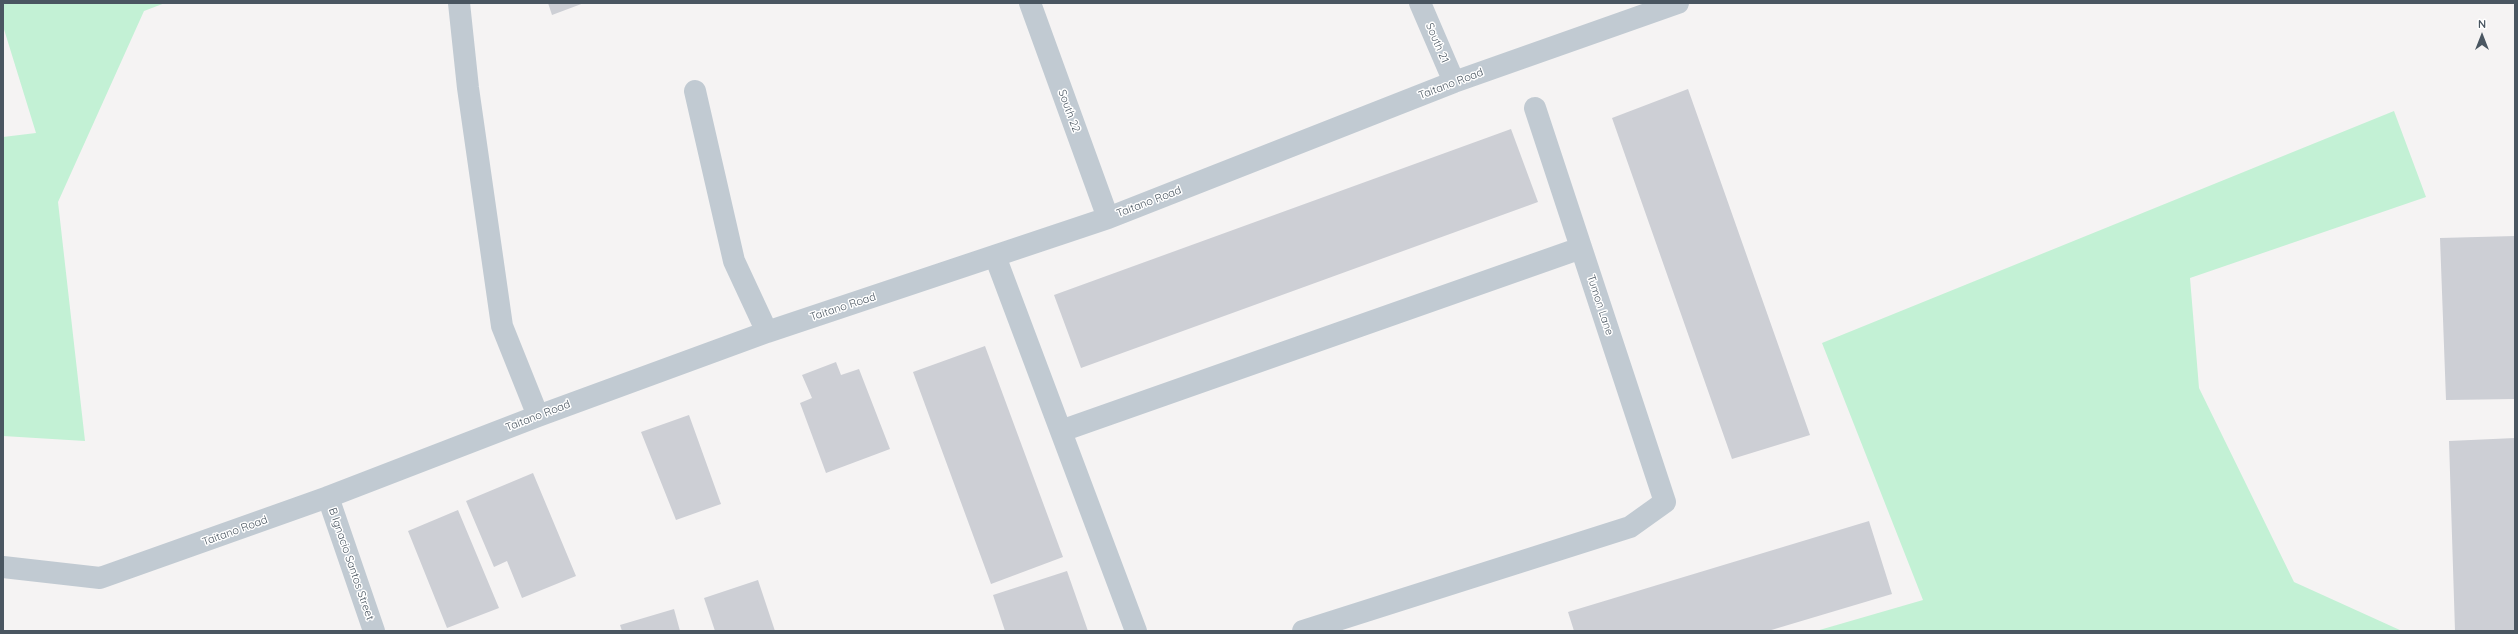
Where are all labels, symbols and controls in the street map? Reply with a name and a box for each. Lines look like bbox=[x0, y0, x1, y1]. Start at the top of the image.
north arrow bbox=[2462, 16, 2502, 56]
text: N bbox=[2478, 17, 2486, 31]
street label: South 21 bbox=[1423, 21, 1451, 65]
street label: Taitano Road bbox=[1417, 66, 1485, 102]
street label: South 22 bbox=[1055, 88, 1083, 134]
street label: Taitano Road bbox=[1115, 184, 1183, 220]
street label: Tumon Lane bbox=[1584, 273, 1616, 337]
street label: Taitano Road bbox=[809, 290, 877, 324]
street label: Taitano Road bbox=[504, 398, 572, 434]
street label: B Ignacio Santos Street bbox=[326, 506, 376, 622]
street label: Taitano Road bbox=[201, 513, 269, 549]

